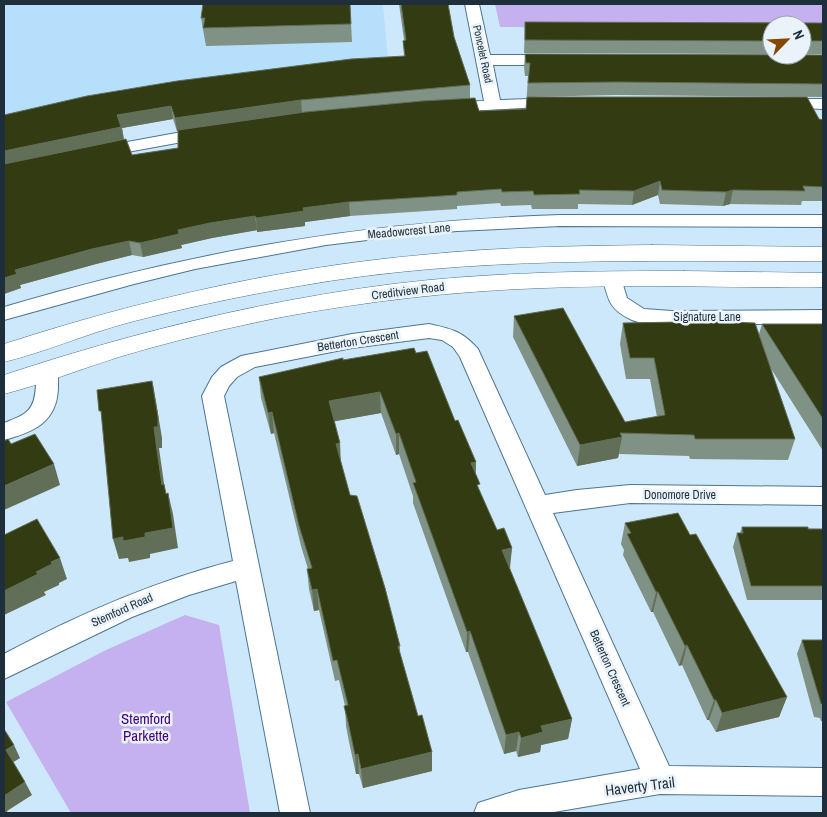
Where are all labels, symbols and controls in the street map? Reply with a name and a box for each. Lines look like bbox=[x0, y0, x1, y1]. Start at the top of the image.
north arrow bbox=[762, 15, 812, 65]
street label: Poncelet Road bbox=[470, 24, 496, 84]
text: N bbox=[789, 27, 809, 42]
street label: Meadowcrest Lane bbox=[367, 219, 451, 243]
street label: Creditview Road bbox=[371, 279, 445, 303]
street label: Signature Lane bbox=[673, 309, 741, 325]
street label: Betterton Crescent bbox=[316, 327, 400, 355]
street label: Donomore Drive bbox=[644, 487, 716, 503]
street label: Stemford Road bbox=[89, 589, 155, 631]
street label: Betterton Crescent bbox=[586, 627, 634, 709]
park label: Stemford Parkette bbox=[121, 708, 171, 746]
street label: Haverty Trail bbox=[604, 771, 676, 801]

